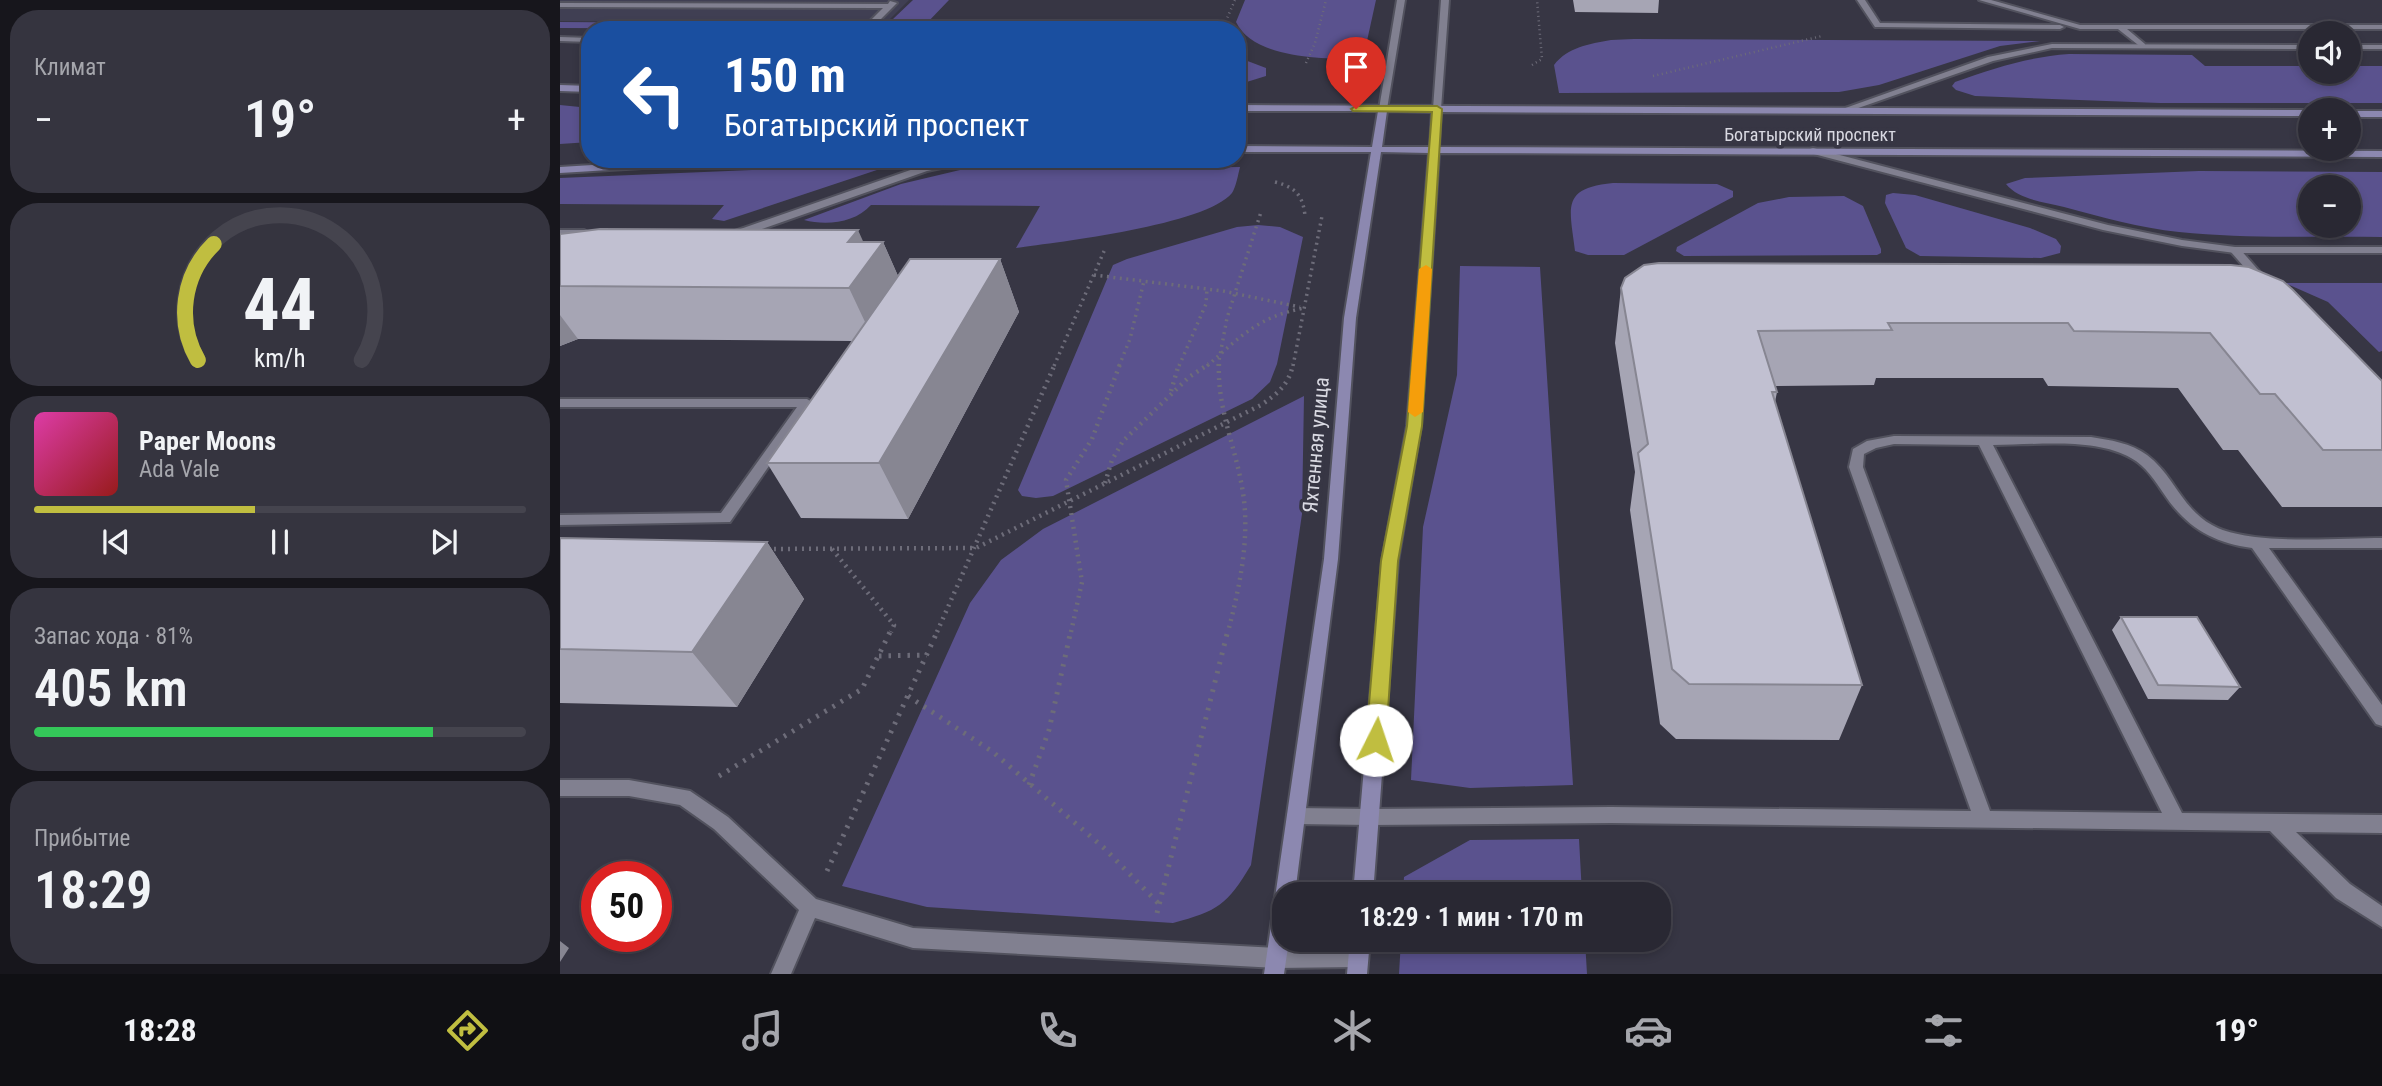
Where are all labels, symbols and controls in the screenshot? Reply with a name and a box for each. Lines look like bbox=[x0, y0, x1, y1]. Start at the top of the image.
map controls bbox=[2298, 21, 2361, 238]
button: sound bbox=[2298, 21, 2361, 84]
pin bbox=[1326, 37, 1386, 109]
text: 150 m bbox=[724, 47, 846, 104]
icon: arrive bbox=[1337, 48, 1375, 86]
icon: left bbox=[609, 49, 700, 140]
text: Климат bbox=[34, 54, 106, 81]
text: 19° bbox=[244, 89, 316, 150]
text: − bbox=[34, 98, 53, 142]
text: + bbox=[507, 98, 526, 142]
button: + bbox=[2298, 98, 2361, 161]
text: Богатырский проспект bbox=[724, 106, 1029, 144]
street label: Богатырский проспект bbox=[1724, 124, 1896, 145]
button: − bbox=[2298, 175, 2361, 238]
text: 44 bbox=[243, 263, 317, 349]
text: km/h bbox=[254, 344, 306, 373]
street label: Яхтенная улица bbox=[1298, 376, 1334, 514]
text: Paper Moons bbox=[139, 426, 276, 456]
text: Ada Vale bbox=[139, 456, 219, 483]
icon: previous bbox=[97, 523, 135, 561]
icon: pause bbox=[261, 523, 299, 561]
icon: next bbox=[425, 523, 463, 561]
text: Запас хода · 81% bbox=[34, 623, 193, 650]
text: 405 km bbox=[34, 658, 188, 719]
position arrow bbox=[1339, 703, 1413, 777]
text: Прибытие bbox=[34, 825, 130, 852]
text: 18:29 bbox=[34, 860, 152, 921]
speed limit sign: 50 bbox=[581, 861, 672, 952]
text: 18:29 · 1 мин · 170 m bbox=[1359, 902, 1584, 932]
icon: directions bbox=[443, 1006, 492, 1055]
icon: music bbox=[738, 1006, 787, 1055]
icon: phone bbox=[1033, 1006, 1082, 1055]
icon: climate bbox=[1328, 1006, 1377, 1055]
icon: car bbox=[1624, 1006, 1673, 1055]
icon: filters bbox=[1919, 1006, 1968, 1055]
text: 18:28 bbox=[123, 1011, 197, 1049]
text: 19° bbox=[2214, 1011, 2259, 1049]

